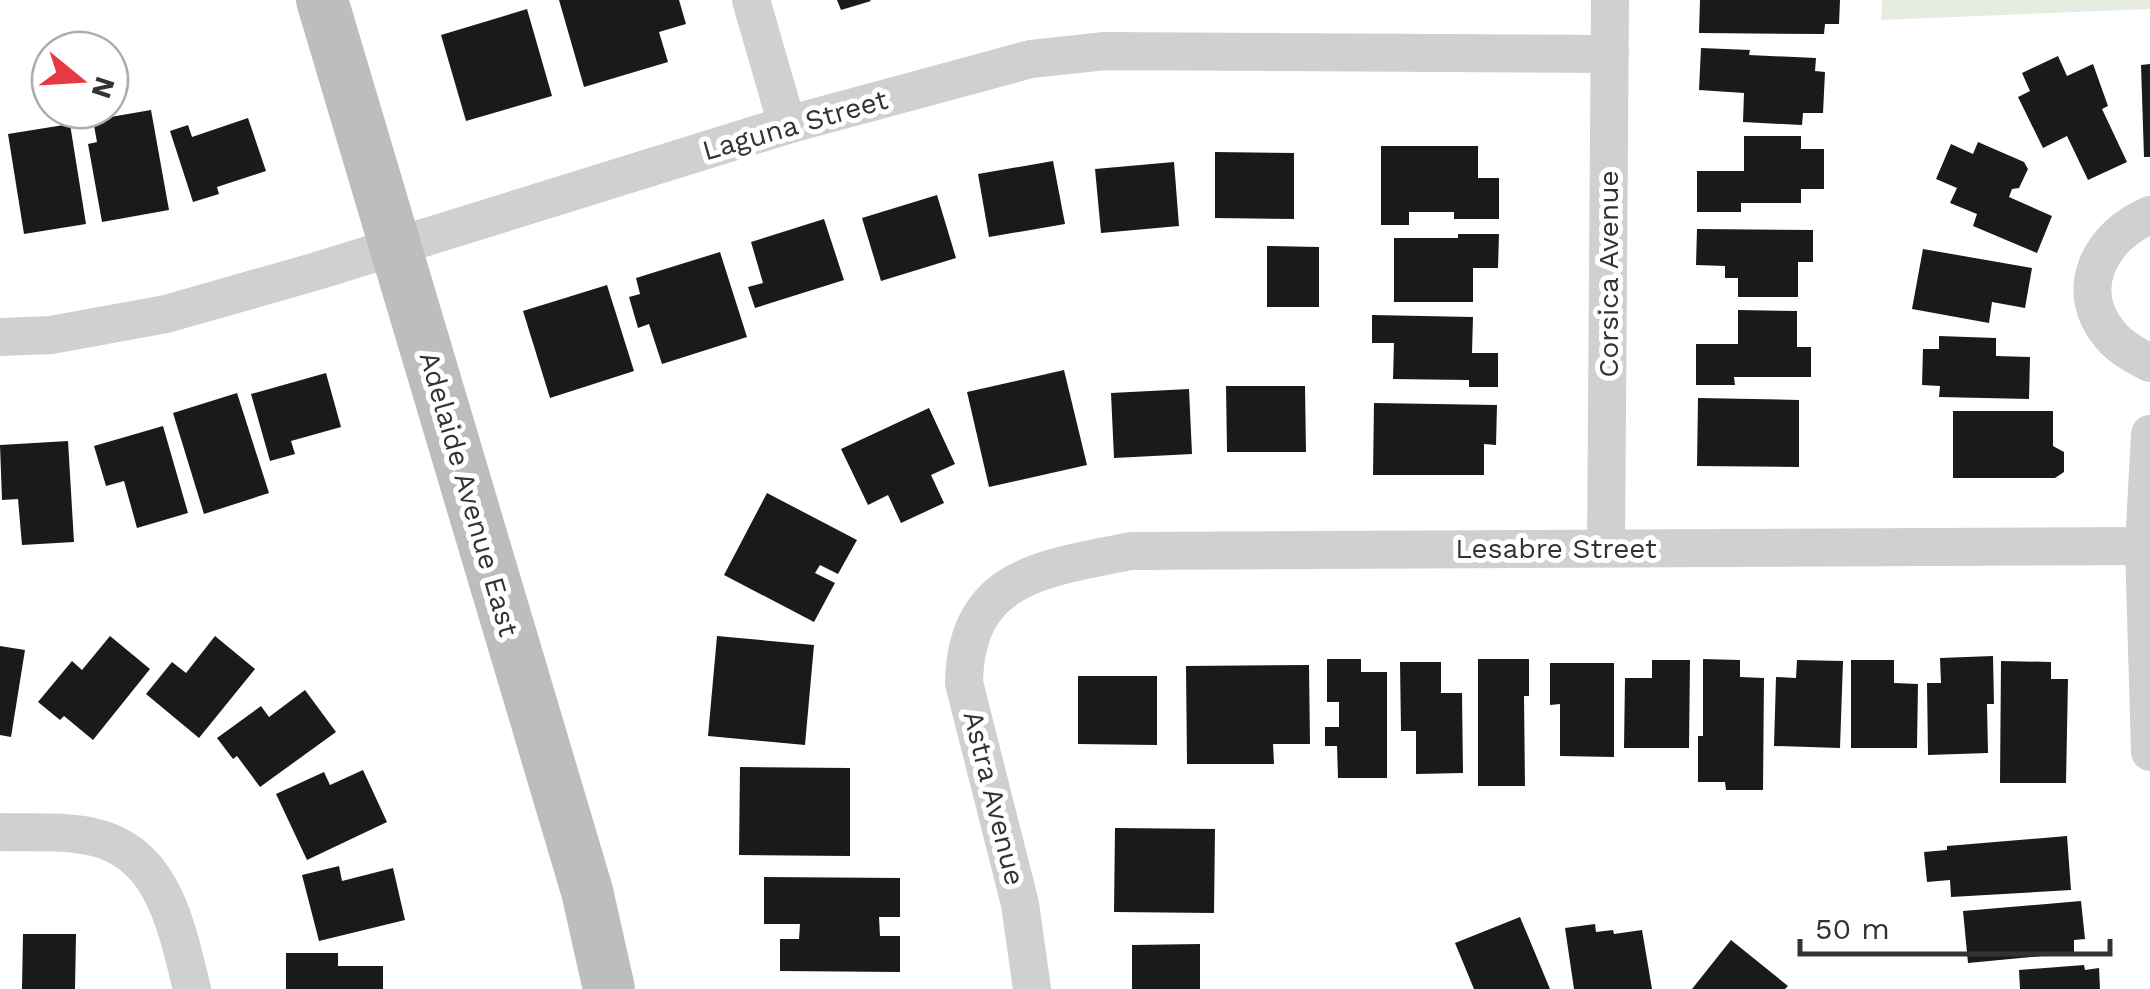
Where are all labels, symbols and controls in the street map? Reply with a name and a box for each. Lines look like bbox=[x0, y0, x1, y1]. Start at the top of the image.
north arrow bbox=[30, 30, 130, 130]
text: N bbox=[84, 73, 122, 103]
street label: Laguna Street bbox=[699, 83, 892, 167]
street label: Corsica Avenue bbox=[1592, 170, 1625, 378]
street label: Adelaide Avenue East bbox=[413, 348, 526, 640]
street label: Lesabre Street bbox=[1455, 532, 1657, 565]
street label: Astra Avenue bbox=[956, 707, 1032, 889]
scale bar bbox=[1800, 894, 2110, 956]
text: 50 m bbox=[1815, 911, 1890, 946]

